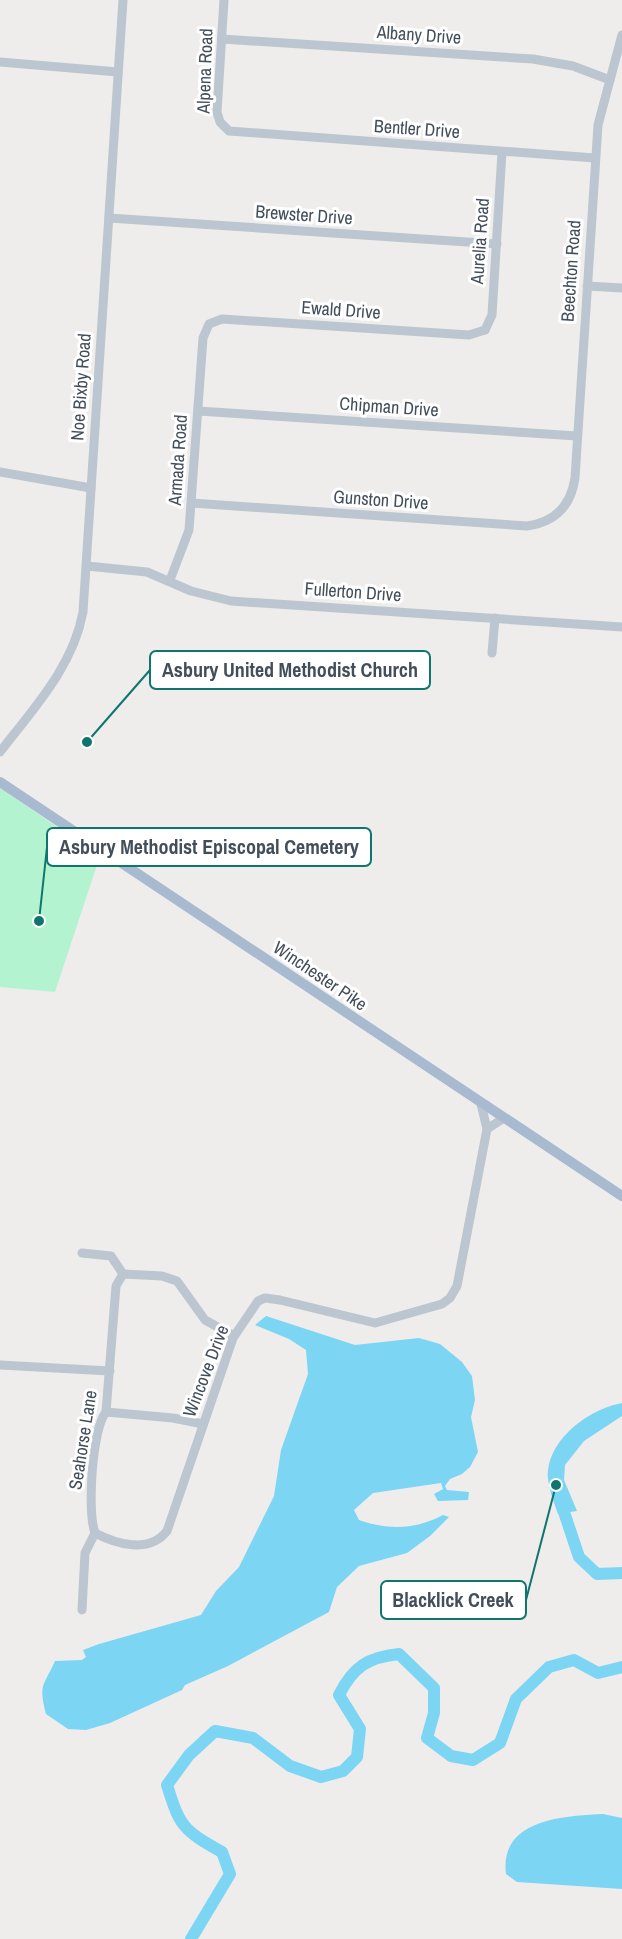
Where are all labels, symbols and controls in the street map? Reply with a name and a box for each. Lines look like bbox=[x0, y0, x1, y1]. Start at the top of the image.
street label: Albany Drive bbox=[375, 19, 462, 50]
street label: Alpena Road bbox=[190, 28, 218, 115]
street label: Bentler Drive bbox=[373, 113, 461, 144]
street label: Aurelia Road bbox=[464, 197, 495, 286]
street label: Brewster Drive bbox=[254, 199, 354, 230]
street label: Beechton Road bbox=[554, 219, 587, 323]
street label: Ewald Drive bbox=[300, 294, 382, 325]
street label: Noe Bixby Road bbox=[64, 332, 97, 441]
street label: Chipman Drive bbox=[339, 391, 439, 422]
street label: Armada Road bbox=[162, 414, 193, 507]
street label: Gunston Drive bbox=[333, 484, 429, 515]
street label: Fullerton Drive bbox=[304, 576, 402, 607]
callout: Asbury United Methodist Church bbox=[150, 651, 430, 689]
text: Asbury United Methodist Church bbox=[162, 656, 418, 683]
callout: Asbury Methodist Episcopal Cemetery bbox=[47, 828, 371, 866]
text: Asbury Methodist Episcopal Cemetery bbox=[59, 833, 360, 860]
street label: Winchester Pike bbox=[268, 935, 372, 1016]
street label: Wincove Drive bbox=[177, 1321, 235, 1420]
street label: Seahorse Lane bbox=[62, 1389, 103, 1491]
callout: Blacklick Creek bbox=[381, 1581, 526, 1619]
text: Blacklick Creek bbox=[392, 1586, 515, 1613]

